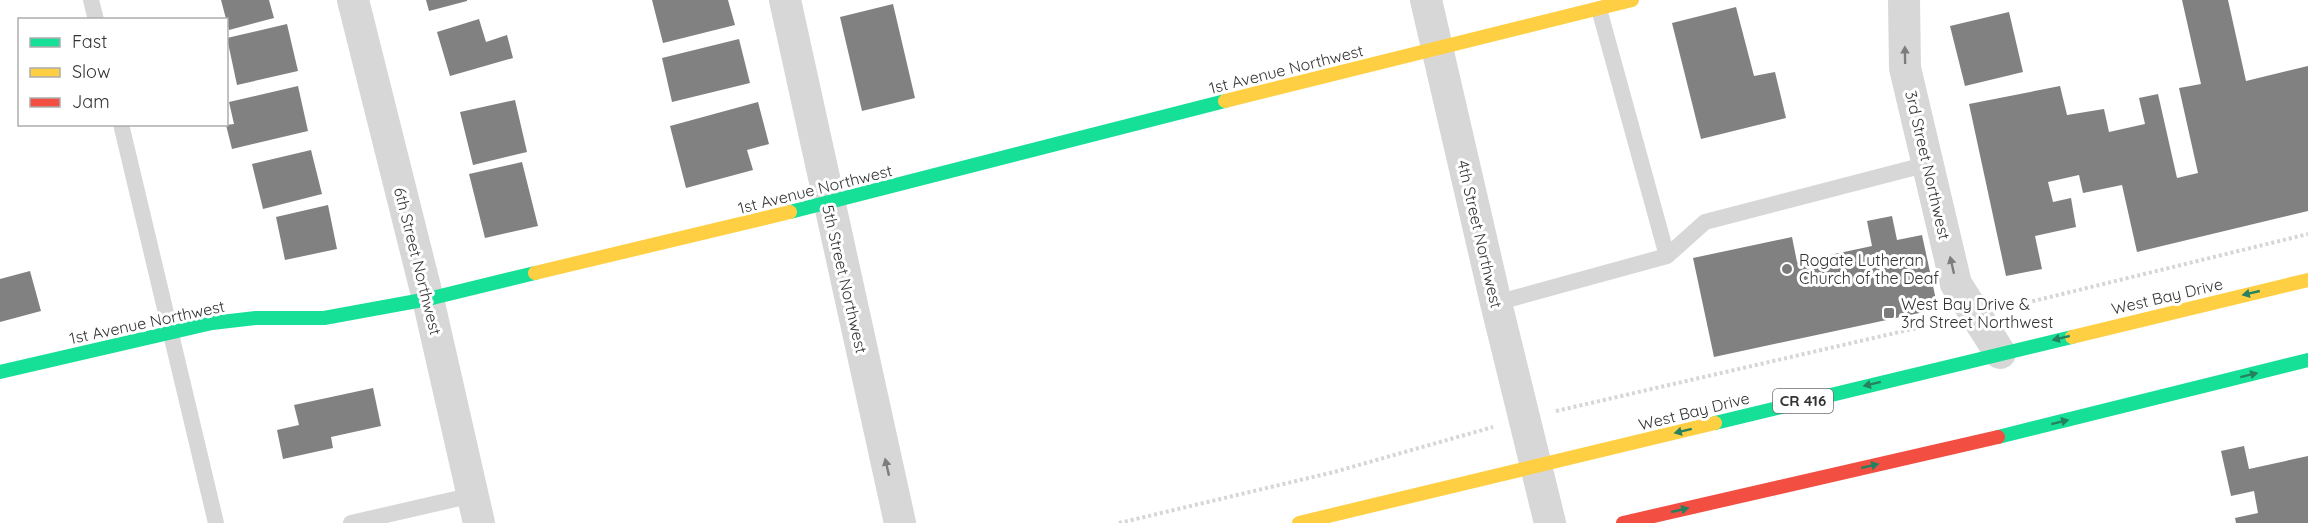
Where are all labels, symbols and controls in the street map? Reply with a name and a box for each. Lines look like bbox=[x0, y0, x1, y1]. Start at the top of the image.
legend bbox=[18, 18, 228, 126]
text: Fast bbox=[72, 30, 107, 53]
street label: 1st Avenue Northwest bbox=[1207, 40, 1365, 98]
one-way arrow bbox=[1900, 45, 1910, 64]
text: Slow bbox=[72, 60, 110, 83]
street label: 3rd Street Northwest bbox=[1901, 89, 1955, 241]
text: Jam bbox=[72, 90, 110, 113]
street label: 4th Street Northwest bbox=[1453, 158, 1507, 310]
street label: 1st Avenue Northwest bbox=[736, 160, 894, 218]
street label: 6th Street Northwest bbox=[390, 185, 446, 337]
street label: 5th Street Northwest bbox=[818, 203, 872, 355]
place label: Rogate Lutheran Church of the Deaf bbox=[1799, 250, 1939, 288]
one-way arrow bbox=[1946, 256, 1956, 275]
marker: Rogate Lutheran Church of the Deaf bbox=[1780, 262, 1794, 276]
street label: West Bay Drive bbox=[2109, 273, 2225, 319]
one-way arrow bbox=[2242, 289, 2260, 299]
place label: West Bay Drive & 3rd Street Northwest bbox=[1901, 294, 2053, 332]
street label: 1st Avenue Northwest bbox=[68, 296, 226, 348]
marker: West Bay Drive & 3rd Street Northwest bbox=[1882, 306, 1896, 320]
one-way arrow bbox=[2052, 334, 2071, 343]
one-way arrow bbox=[2240, 369, 2258, 379]
one-way arrow bbox=[1863, 380, 1881, 390]
street label: West Bay Drive bbox=[1636, 388, 1752, 434]
road number: CR 416 bbox=[1773, 389, 1833, 413]
one-way arrow bbox=[2051, 417, 2069, 427]
one-way arrow bbox=[1673, 426, 1692, 436]
one-way arrow bbox=[882, 458, 892, 476]
one-way arrow bbox=[1861, 461, 1879, 471]
one-way arrow bbox=[1671, 505, 1690, 514]

